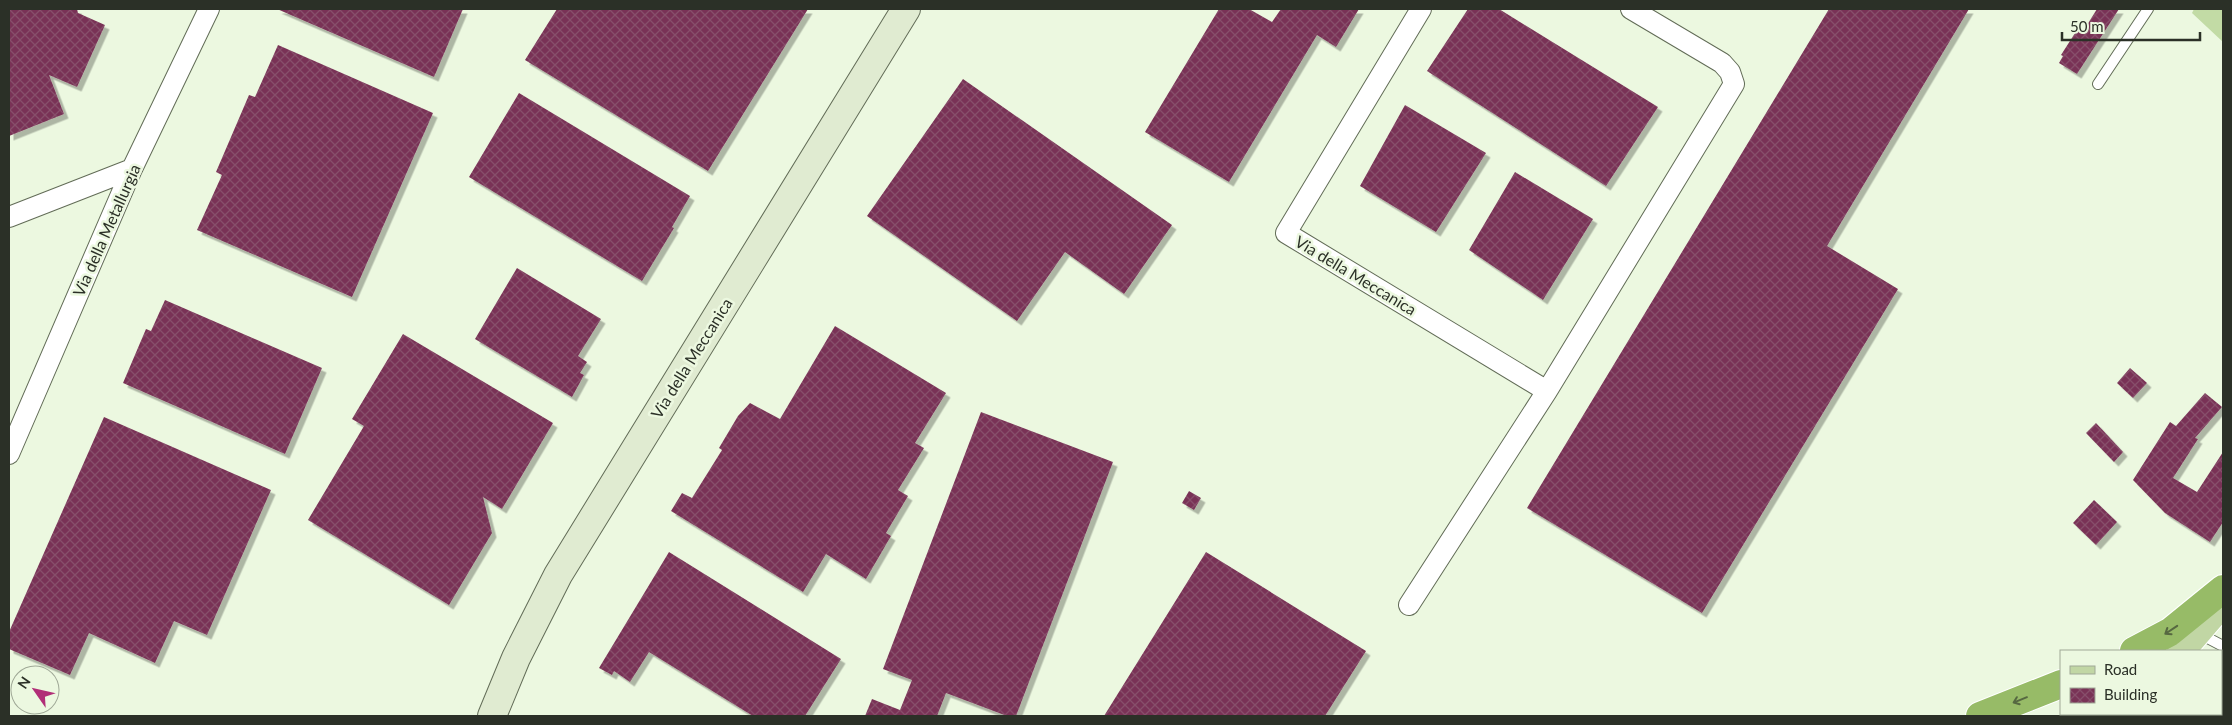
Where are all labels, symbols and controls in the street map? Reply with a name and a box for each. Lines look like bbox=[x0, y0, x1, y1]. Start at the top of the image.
scale bar bbox=[2062, 10, 2200, 42]
text: 50 m bbox=[2070, 17, 2104, 35]
street label: Via della Metallurgia bbox=[68, 161, 144, 299]
street label: Via della Meccanica bbox=[1292, 231, 1420, 319]
street label: Via della Meccanica bbox=[646, 294, 736, 422]
one-way arrow bbox=[2165, 626, 2179, 636]
legend bbox=[2060, 650, 2222, 715]
text: Road bbox=[2104, 660, 2137, 678]
north arrow bbox=[10, 665, 60, 715]
text: N bbox=[14, 673, 34, 692]
text: Building bbox=[2104, 685, 2157, 703]
one-way arrow bbox=[2013, 696, 2028, 705]

